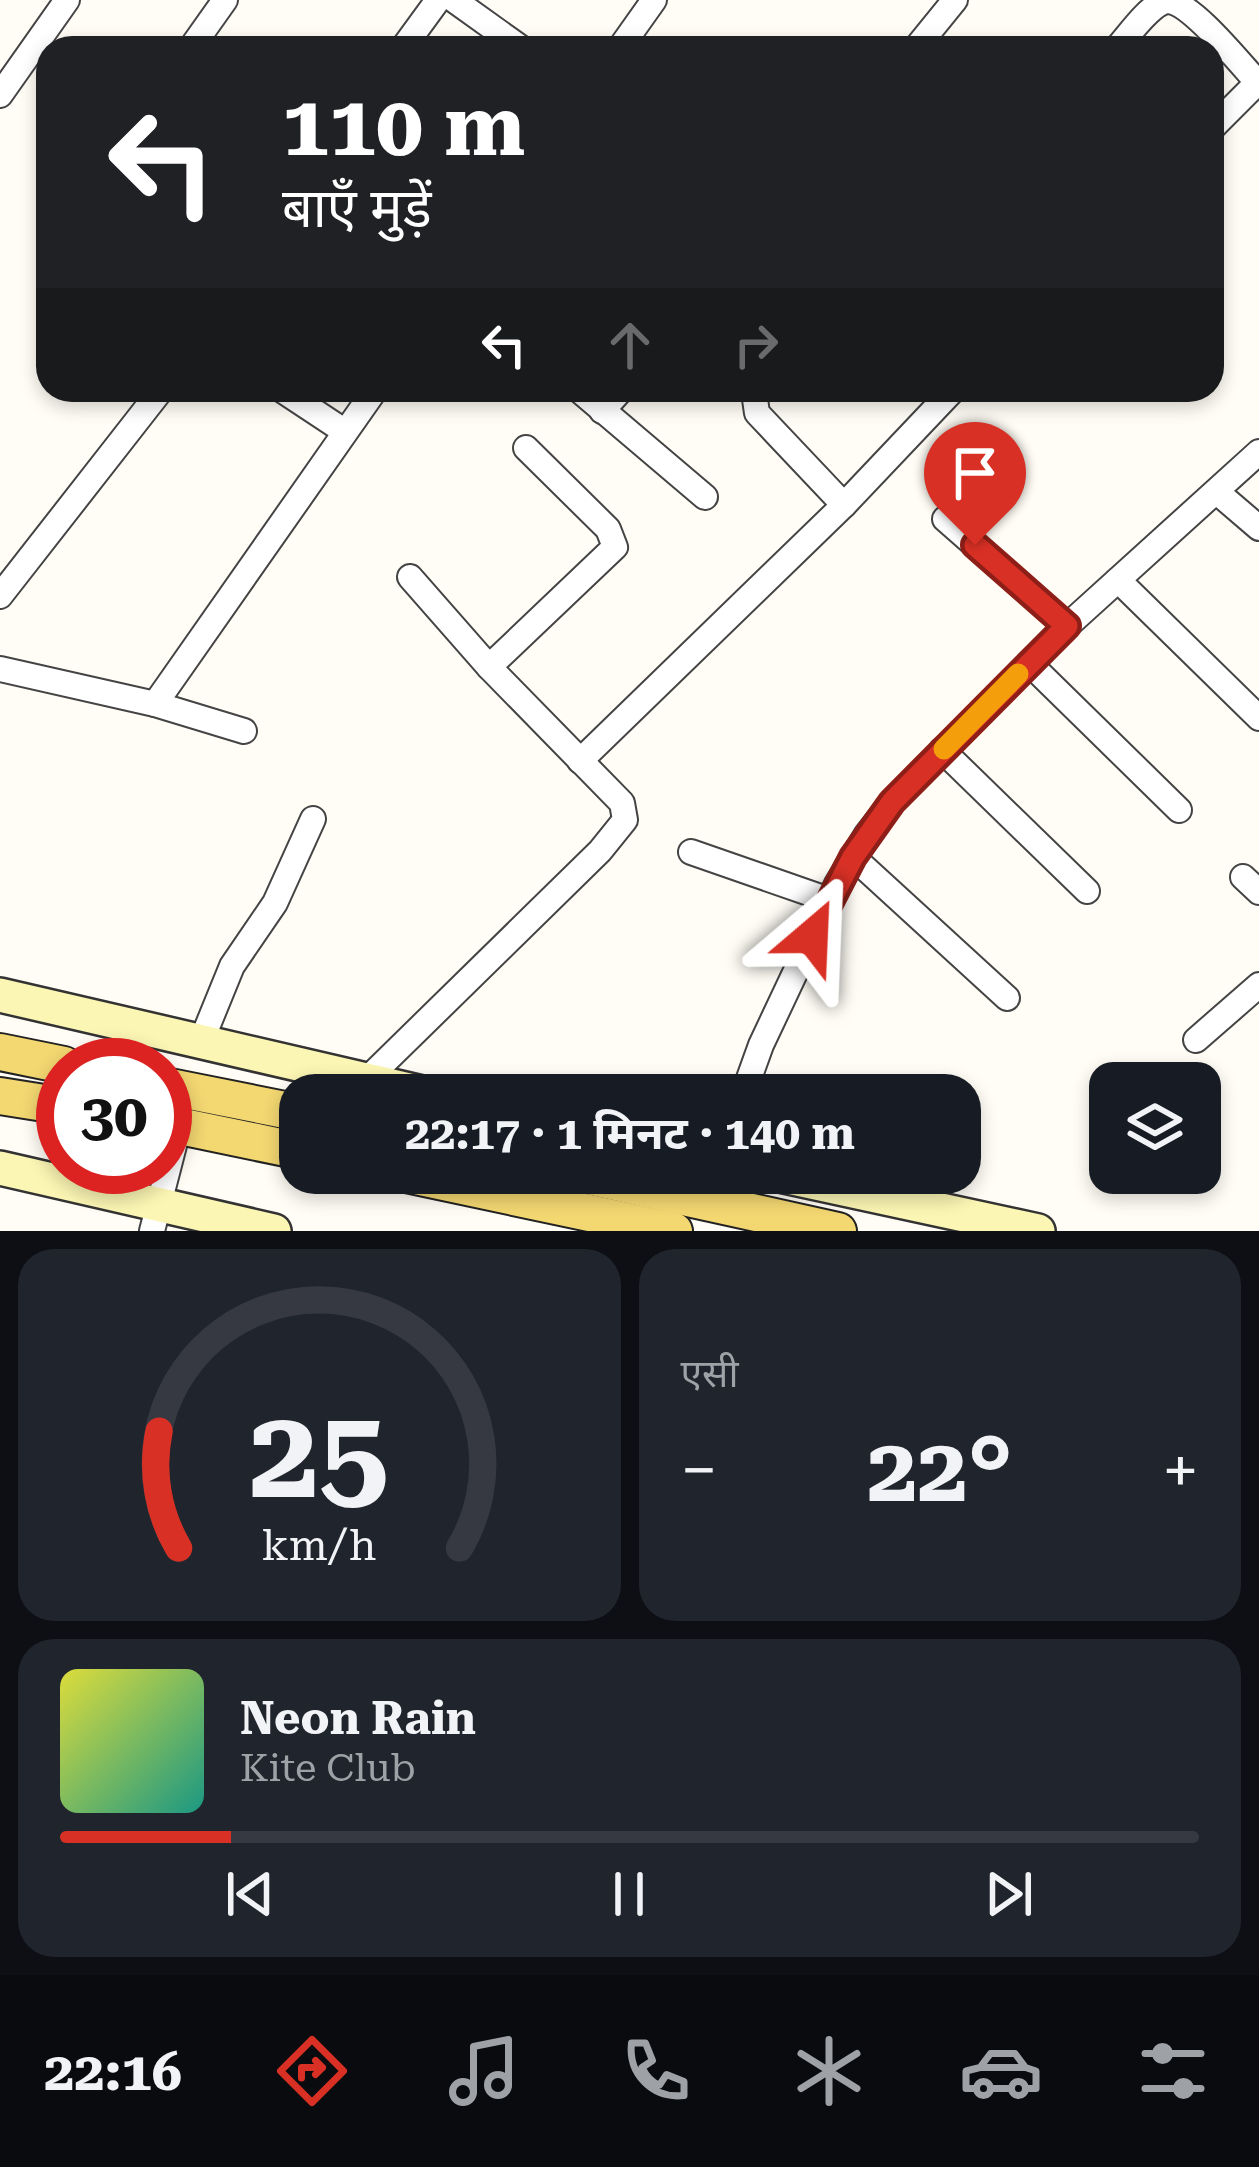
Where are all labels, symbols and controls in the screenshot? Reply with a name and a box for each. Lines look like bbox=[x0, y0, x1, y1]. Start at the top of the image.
text: 110 m bbox=[282, 77, 525, 175]
icon: left bbox=[84, 84, 240, 240]
text: बाएँ मुड़ें bbox=[282, 177, 432, 240]
icon: left bbox=[471, 312, 537, 378]
icon: ahead bbox=[597, 312, 663, 378]
icon: right bbox=[723, 312, 789, 378]
pin bbox=[924, 422, 1026, 545]
icon: arrive bbox=[942, 440, 1008, 506]
position arrow bbox=[749, 873, 875, 999]
speed limit sign: 30 bbox=[36, 1038, 192, 1194]
map controls bbox=[1089, 1062, 1221, 1194]
button: layers bbox=[1089, 1062, 1221, 1194]
text: 22:17 · 1 मिनट · 140 m bbox=[405, 1107, 855, 1160]
text: एसी bbox=[681, 1351, 739, 1397]
text: 25 bbox=[249, 1381, 389, 1527]
text: 22° bbox=[867, 1418, 1013, 1523]
text: − bbox=[681, 1432, 717, 1509]
text: + bbox=[1162, 1432, 1199, 1509]
text: km/h bbox=[262, 1520, 377, 1570]
text: Neon Rain bbox=[240, 1692, 476, 1745]
text: Kite Club bbox=[240, 1745, 416, 1791]
icon: previous bbox=[217, 1861, 283, 1927]
icon: pause bbox=[596, 1861, 662, 1927]
icon: next bbox=[976, 1861, 1042, 1927]
icon: directions bbox=[270, 2029, 354, 2113]
icon: music bbox=[442, 2029, 526, 2113]
icon: phone bbox=[614, 2029, 698, 2113]
icon: climate bbox=[787, 2029, 871, 2113]
icon: car bbox=[959, 2029, 1043, 2113]
icon: filters bbox=[1131, 2029, 1215, 2113]
text: 22:16 bbox=[44, 2040, 182, 2103]

